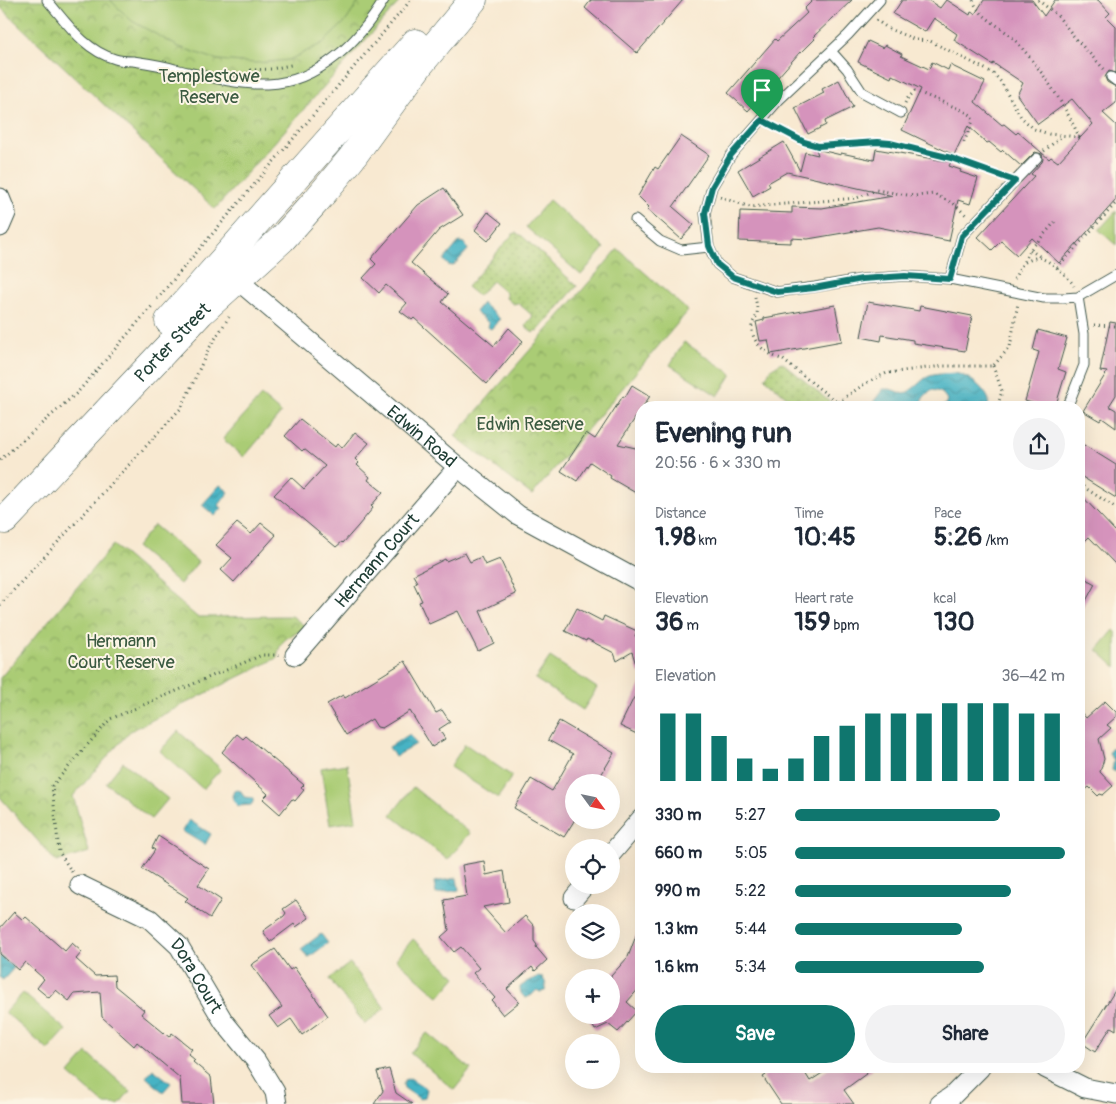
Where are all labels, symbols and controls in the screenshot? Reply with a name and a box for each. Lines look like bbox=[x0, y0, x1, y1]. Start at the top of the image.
park label: Templestowe Reserve bbox=[158, 65, 260, 109]
pin bbox=[741, 69, 783, 120]
icon: arrive bbox=[748, 76, 776, 104]
street label: Porter Street bbox=[130, 297, 216, 388]
street label: Edwin Road bbox=[382, 400, 461, 473]
park label: Edwin Reserve bbox=[476, 413, 584, 436]
text: Evening run bbox=[655, 416, 792, 451]
button: share bbox=[1013, 418, 1065, 470]
text: 20:56 · 6 × 330 m bbox=[655, 453, 781, 473]
text: Distance bbox=[655, 505, 706, 522]
text: Time bbox=[794, 505, 824, 522]
text: Pace bbox=[934, 505, 961, 522]
street label: Hermann Court bbox=[330, 508, 425, 613]
text: 1.98 bbox=[655, 522, 696, 553]
text: 10:45 bbox=[794, 522, 856, 553]
text: 5:26 bbox=[934, 522, 982, 553]
text: km bbox=[696, 532, 717, 549]
text: /km bbox=[982, 532, 1009, 549]
text: Elevation bbox=[655, 590, 708, 607]
text: Heart rate bbox=[794, 590, 853, 607]
text: kcal bbox=[934, 590, 956, 607]
text: 36 bbox=[655, 607, 684, 638]
text: 159 bbox=[794, 607, 831, 638]
text: 130 bbox=[934, 607, 974, 638]
text: m bbox=[684, 617, 699, 634]
text: bpm bbox=[831, 617, 859, 634]
park label: Hermann Court Reserve bbox=[67, 630, 175, 674]
text: Elevation bbox=[655, 666, 716, 686]
text: 36–42 m bbox=[1001, 666, 1065, 686]
north arrow bbox=[565, 774, 620, 829]
map controls bbox=[565, 774, 620, 1089]
text: 330 m bbox=[655, 805, 701, 825]
text: 5:27 bbox=[735, 805, 765, 825]
button: locate bbox=[565, 839, 620, 894]
text: 660 m bbox=[655, 843, 702, 863]
text: 5:05 bbox=[735, 843, 768, 863]
text: 990 m bbox=[655, 881, 700, 901]
text: 5:22 bbox=[735, 881, 766, 901]
button: layers bbox=[565, 904, 620, 959]
text: 1.3 km bbox=[655, 919, 698, 939]
text: 5:44 bbox=[735, 919, 767, 939]
street label: Dora Court bbox=[166, 933, 228, 1018]
text: 1.6 km bbox=[655, 957, 698, 977]
text: 5:34 bbox=[735, 957, 766, 977]
button: + bbox=[565, 969, 620, 1024]
button: Save bbox=[655, 1005, 855, 1063]
button: Share bbox=[865, 1005, 1065, 1063]
button: − bbox=[565, 1034, 620, 1089]

